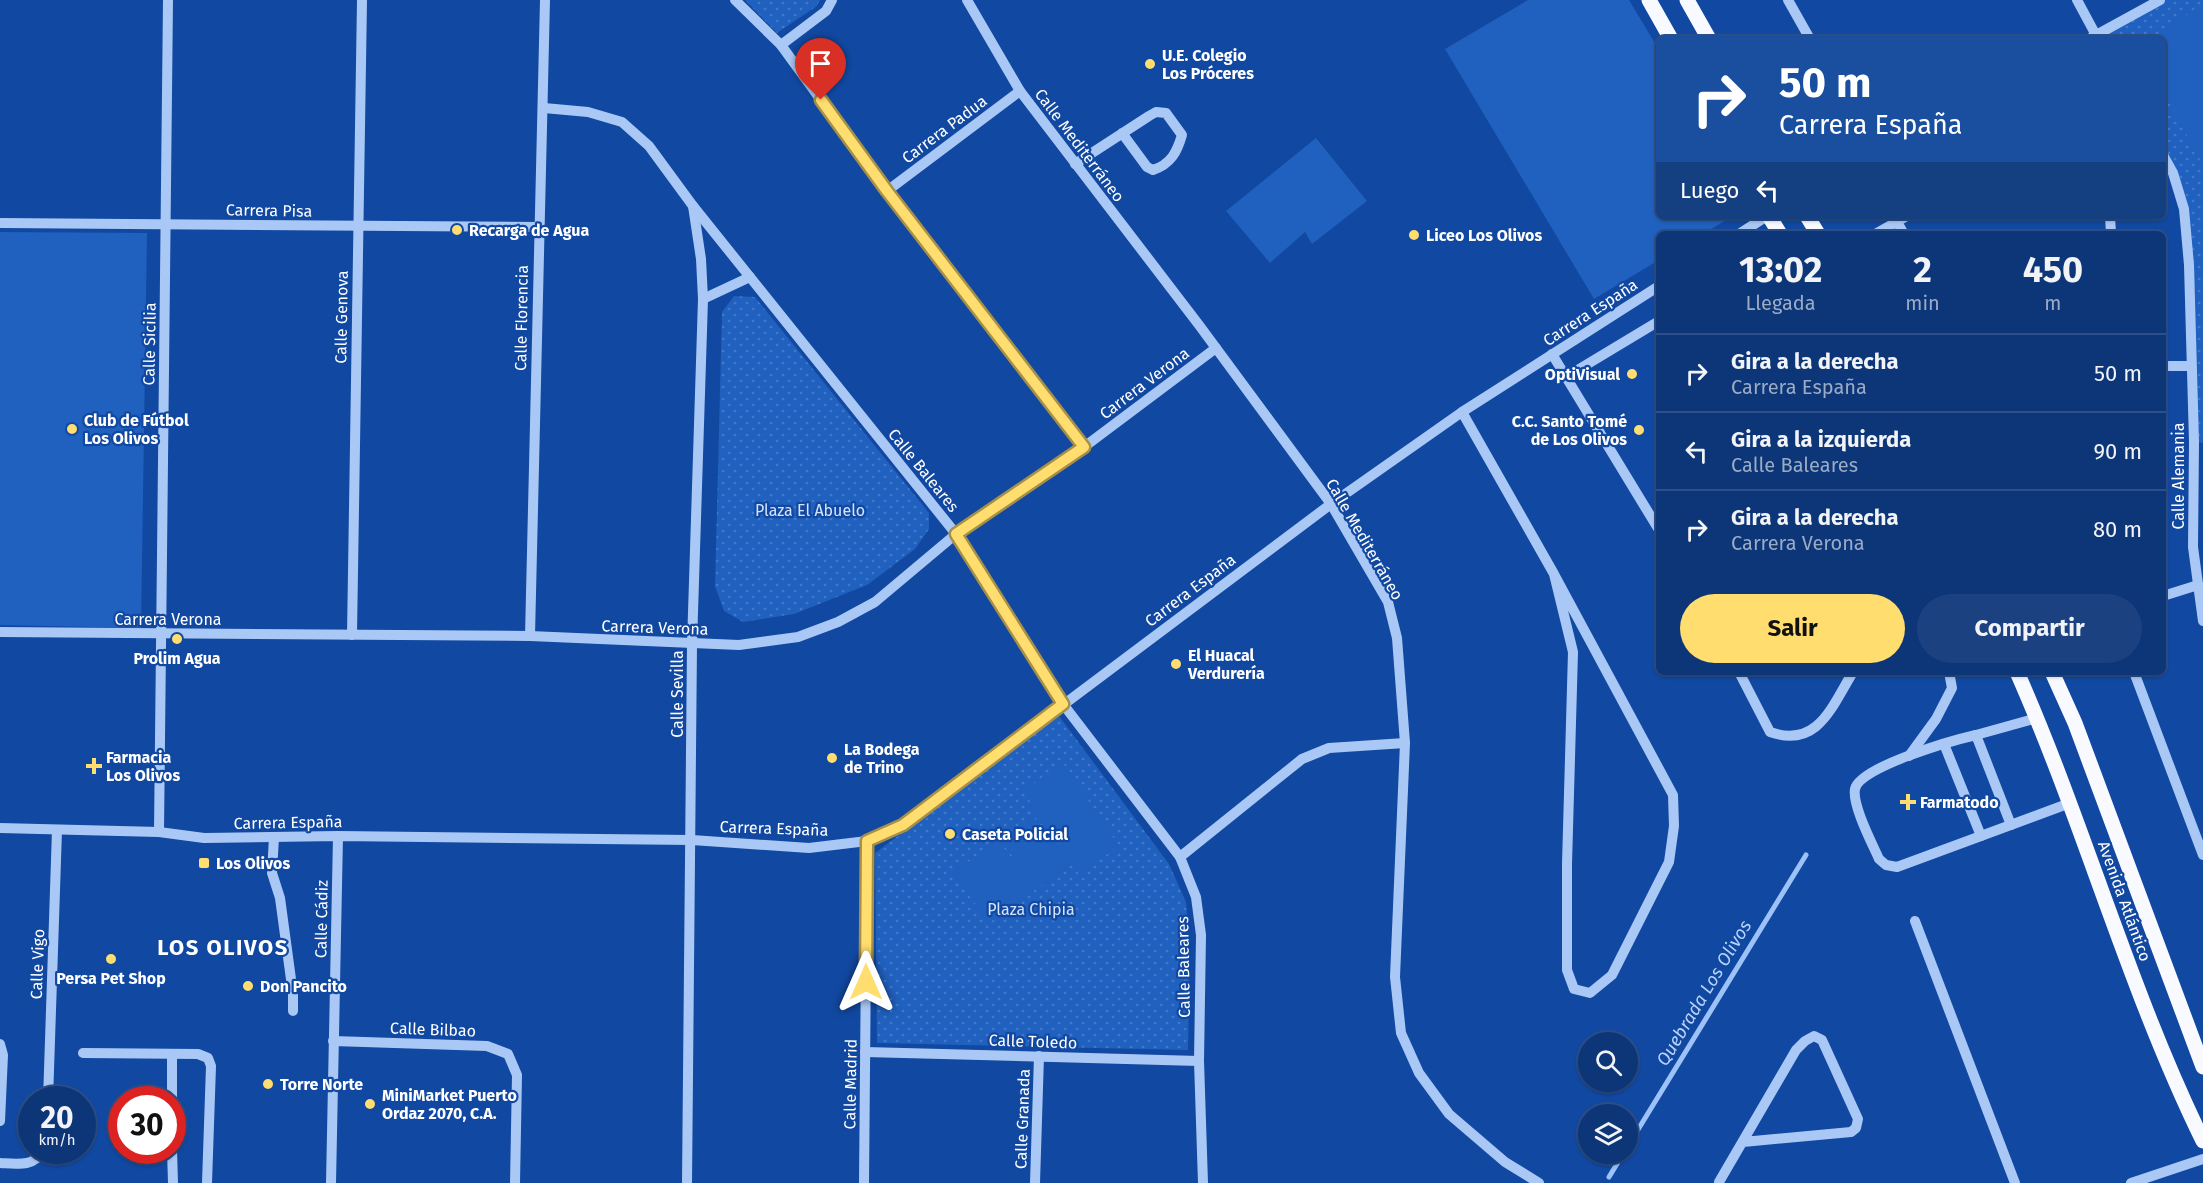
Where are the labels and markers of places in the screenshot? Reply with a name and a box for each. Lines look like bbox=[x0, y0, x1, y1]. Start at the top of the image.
pin bbox=[795, 38, 846, 100]
place label: U.E. Colegio Los Próceres bbox=[1162, 46, 1254, 83]
marker: U.E. Colegio Los Próceres bbox=[1143, 57, 1157, 71]
place label: Recarga de Agua bbox=[469, 221, 589, 240]
marker: Recarga de Agua bbox=[450, 223, 464, 237]
place label: Liceo Los Olivos bbox=[1426, 226, 1542, 245]
marker: Liceo Los Olivos bbox=[1407, 228, 1421, 242]
place label: OptiVisual bbox=[1545, 365, 1620, 384]
marker: OptiVisual bbox=[1625, 367, 1639, 381]
place label: Club de Fútbol Los Olivos bbox=[84, 411, 189, 448]
place label: C.C. Santo Tomé de Los Olivos bbox=[1512, 412, 1627, 449]
marker: Club de Fútbol Los Olivos bbox=[65, 422, 79, 436]
marker: C.C. Santo Tomé de Los Olivos bbox=[1632, 423, 1646, 437]
marker: Prolim Agua bbox=[170, 632, 184, 646]
place label: El Huacal Verdurería bbox=[1187, 646, 1265, 683]
place label: Prolim Agua bbox=[133, 649, 221, 668]
marker: El Huacal Verdurería bbox=[1169, 657, 1183, 671]
place label: La Bodega de Trino bbox=[844, 740, 920, 777]
place label: Farmacia Los Olivos bbox=[106, 748, 180, 785]
marker: La Bodega de Trino bbox=[825, 751, 839, 765]
marker: Farmacia Los Olivos bbox=[87, 759, 101, 773]
place label: Farmatodo bbox=[1920, 793, 1998, 812]
marker: Farmatodo bbox=[1901, 795, 1915, 809]
place label: Caseta Policial bbox=[962, 825, 1068, 844]
marker: Caseta Policial bbox=[943, 827, 957, 841]
place label: Los Olivos bbox=[216, 854, 290, 873]
marker: Los Olivos bbox=[197, 856, 211, 870]
marker: Persa Pet Shop bbox=[104, 952, 118, 966]
place label: Persa Pet Shop bbox=[56, 969, 166, 988]
place label: Don Pancito bbox=[260, 977, 347, 996]
marker: Don Pancito bbox=[241, 979, 255, 993]
place label: Torre Norte bbox=[280, 1075, 363, 1094]
marker: Torre Norte bbox=[261, 1077, 275, 1091]
place label: MiniMarket Puerto Ordaz 2070, C.A. bbox=[382, 1086, 517, 1123]
marker: MiniMarket Puerto Ordaz 2070, C.A. bbox=[363, 1097, 377, 1111]

